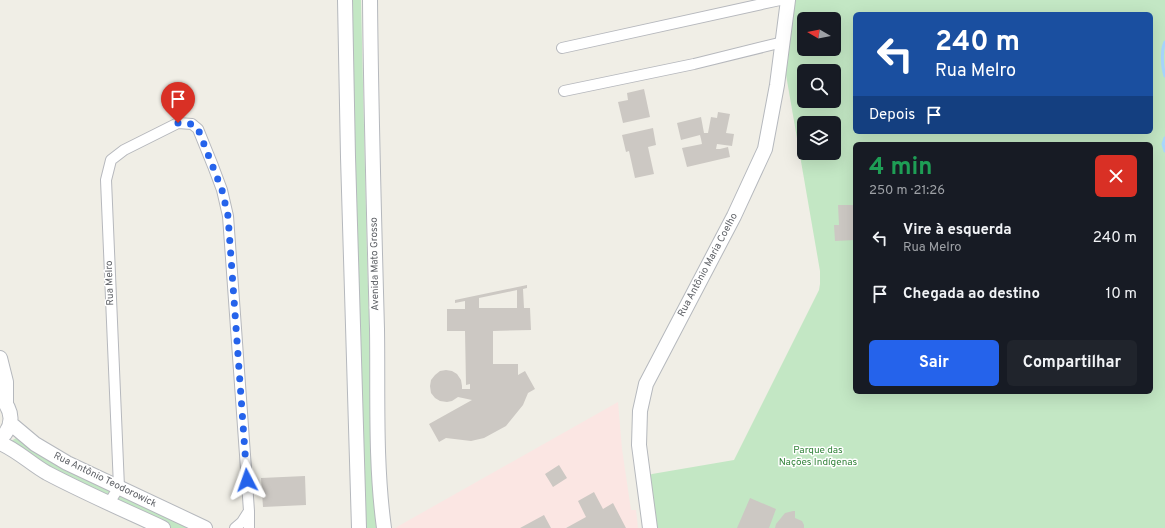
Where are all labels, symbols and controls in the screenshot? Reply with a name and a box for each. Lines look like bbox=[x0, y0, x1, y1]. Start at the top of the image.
north arrow bbox=[797, 12, 841, 56]
map controls bbox=[797, 12, 841, 160]
text: 240 m bbox=[935, 25, 1020, 61]
icon: left bbox=[869, 28, 921, 80]
text: Rua Melro bbox=[935, 60, 1016, 83]
button: search bbox=[797, 64, 841, 108]
pin bbox=[161, 82, 195, 123]
icon: arrive bbox=[167, 88, 189, 110]
icon: arrive bbox=[923, 104, 945, 126]
text: Depois bbox=[869, 106, 915, 125]
button: layers bbox=[797, 116, 841, 160]
text: 4 min bbox=[869, 153, 932, 183]
button: close bbox=[1095, 155, 1137, 197]
text: 250 m · 21:26 bbox=[869, 183, 945, 199]
street label: Rua Antônio Maria Coelho bbox=[675, 210, 741, 319]
street label: Avenida Mato Grosso bbox=[368, 217, 382, 311]
text: Vire à esquerda bbox=[903, 221, 1012, 240]
icon: left bbox=[869, 227, 891, 249]
text: 240 m bbox=[1093, 229, 1137, 248]
text: Rua Melro bbox=[903, 240, 962, 256]
street label: Rua Melro bbox=[103, 260, 117, 306]
icon: arrive bbox=[869, 283, 891, 305]
text: Chegada ao destino bbox=[903, 285, 1040, 304]
text: 10 m bbox=[1106, 285, 1137, 304]
button: Sair bbox=[869, 340, 999, 386]
button: Compartilhar bbox=[1007, 340, 1137, 386]
park label: Parque das Nações Indígenas bbox=[779, 444, 858, 469]
street label: Rua Antônio Teodorowick bbox=[51, 449, 159, 511]
position arrow bbox=[226, 459, 268, 501]

